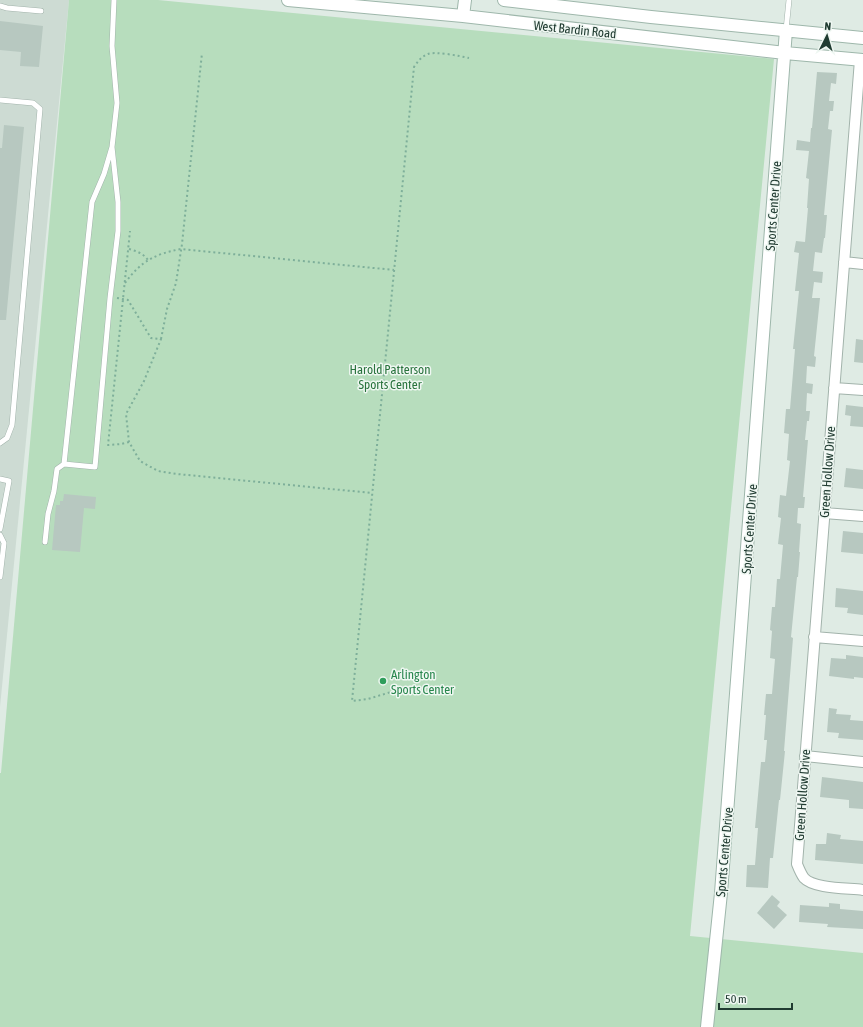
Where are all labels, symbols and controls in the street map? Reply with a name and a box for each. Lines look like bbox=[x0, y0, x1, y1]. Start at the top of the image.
north arrow bbox=[807, 16, 847, 56]
street label: West Bardin Road bbox=[533, 18, 617, 41]
text: N bbox=[824, 20, 832, 32]
street label: Sports Center Drive bbox=[763, 161, 784, 251]
park label: Harold Patterson Sports Center bbox=[349, 362, 431, 392]
street label: Green Hollow Drive bbox=[817, 426, 838, 518]
street label: Sports Center Drive bbox=[739, 484, 760, 574]
place label: Arlington Sports Center bbox=[391, 667, 454, 697]
marker: Arlington Sports Center bbox=[378, 676, 388, 686]
street label: Green Hollow Drive bbox=[792, 749, 813, 841]
street label: Sports Center Drive bbox=[713, 806, 736, 898]
scale bar bbox=[719, 985, 792, 1011]
text: 50 m bbox=[725, 992, 747, 1006]

